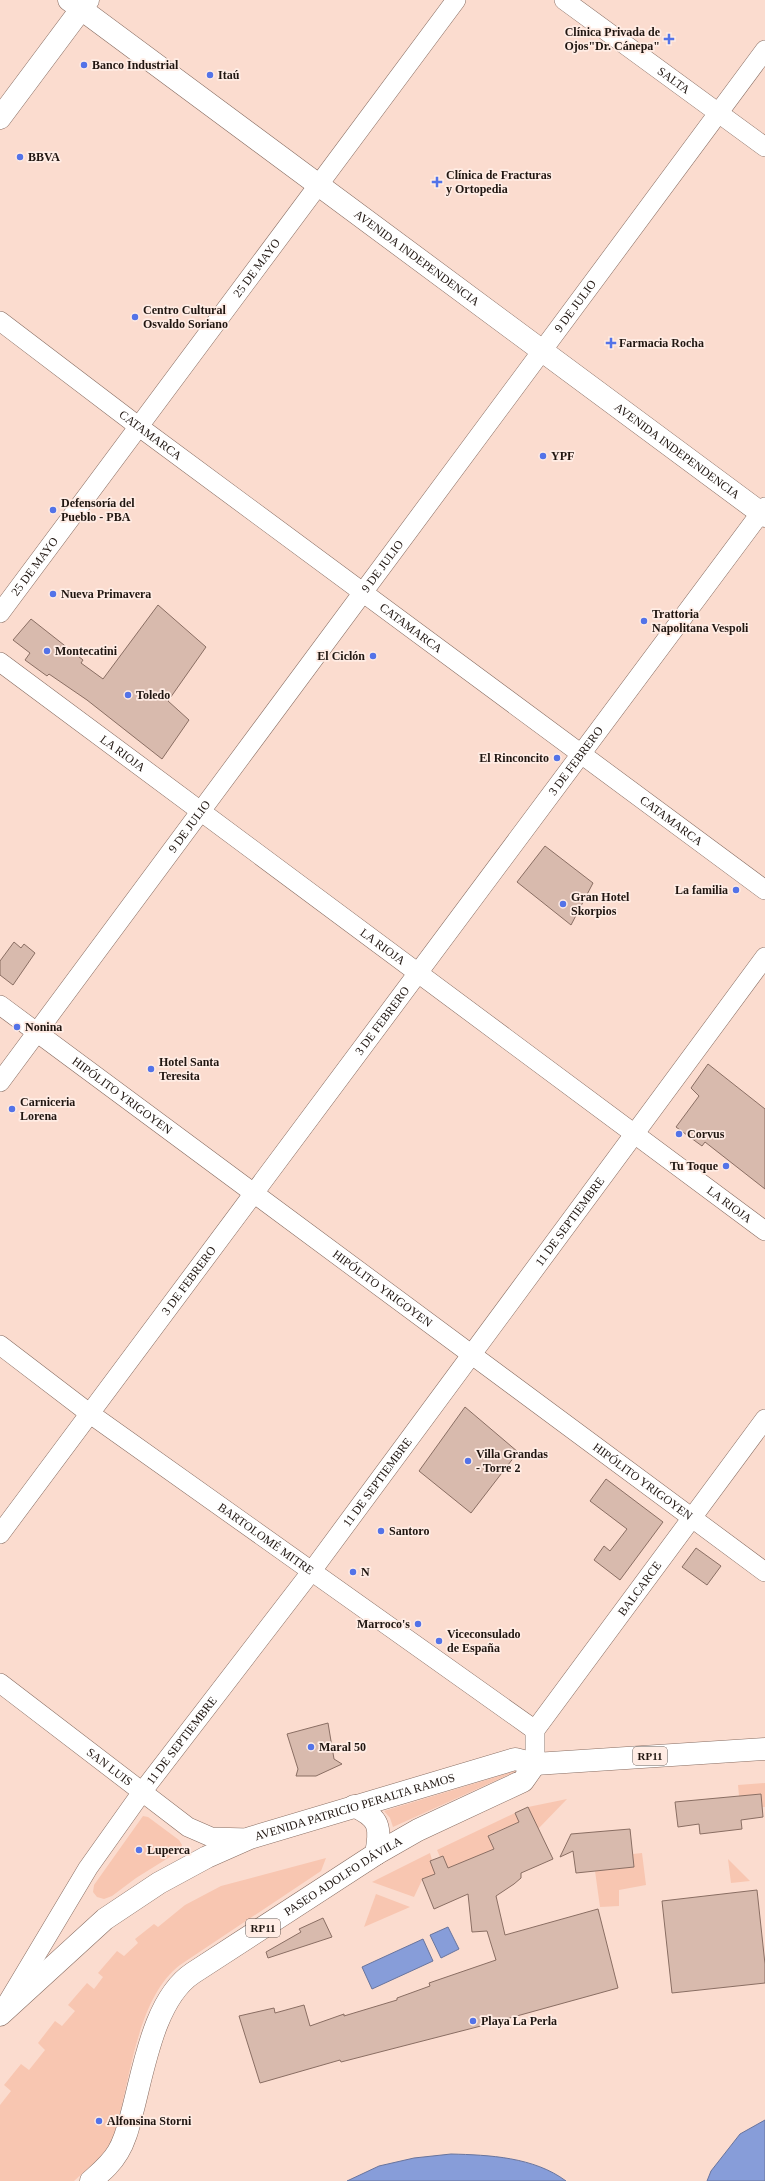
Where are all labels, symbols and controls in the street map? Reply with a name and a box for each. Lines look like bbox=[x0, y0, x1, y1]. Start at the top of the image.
place label: Clínica Privada de Ojos"Dr. Cánepa" bbox=[564, 25, 661, 53]
marker: Clínica Privada de Ojos"Dr. Cánepa" bbox=[663, 33, 675, 45]
place label: Banco Industrial bbox=[92, 58, 179, 72]
marker: Banco Industrial bbox=[79, 60, 89, 70]
street label: SALTA bbox=[655, 64, 693, 97]
place label: Itaú bbox=[218, 68, 240, 82]
marker: Itaú bbox=[205, 70, 215, 80]
place label: BBVA bbox=[28, 150, 60, 164]
marker: BBVA bbox=[15, 152, 25, 162]
place label: Clínica de Fracturas y Ortopedia bbox=[446, 168, 552, 196]
marker: Clínica de Fracturas y Ortopedia bbox=[431, 176, 443, 188]
street label: AVENIDA INDEPENDENCIA bbox=[352, 207, 482, 309]
street label: 25 DE MAYO bbox=[230, 236, 283, 300]
street label: 9 DE JULIO bbox=[551, 277, 599, 335]
place label: Centro Cultural Osvaldo Soriano bbox=[143, 303, 228, 331]
marker: Centro Cultural Osvaldo Soriano bbox=[130, 312, 140, 322]
place label: Farmacia Rocha bbox=[619, 336, 704, 350]
marker: Farmacia Rocha bbox=[606, 338, 616, 348]
street label: AVENIDA INDEPENDENCIA bbox=[612, 400, 743, 502]
street label: CATAMARCA bbox=[117, 407, 185, 463]
place label: YPF bbox=[551, 449, 574, 463]
marker: YPF bbox=[538, 451, 548, 461]
place label: Defensoría del Pueblo - PBA bbox=[61, 496, 135, 524]
marker: Defensoría del Pueblo - PBA bbox=[48, 505, 58, 515]
street label: 25 DE MAYO bbox=[8, 534, 61, 599]
street label: 9 DE JULIO bbox=[358, 537, 406, 595]
place label: Nueva Primavera bbox=[61, 587, 151, 601]
marker: Nueva Primavera bbox=[48, 589, 58, 599]
street label: CATAMARCA bbox=[377, 600, 445, 656]
place label: Trattoria Napolitana Vespoli bbox=[652, 607, 749, 635]
marker: Trattoria Napolitana Vespoli bbox=[639, 616, 649, 626]
place label: Montecatini bbox=[55, 644, 118, 658]
marker: Montecatini bbox=[42, 646, 52, 656]
place label: El Ciclón bbox=[317, 649, 365, 663]
marker: El Ciclón bbox=[368, 651, 378, 661]
place label: Toledo bbox=[136, 688, 170, 702]
marker: Toledo bbox=[123, 690, 133, 700]
street label: 3 DE FEBRERO bbox=[546, 724, 606, 798]
street label: LA RIOJA bbox=[98, 732, 148, 775]
place label: El Rinconcito bbox=[479, 751, 549, 765]
marker: El Rinconcito bbox=[552, 753, 562, 763]
street label: CATAMARCA bbox=[637, 793, 706, 849]
street label: 9 DE JULIO bbox=[165, 797, 213, 855]
place label: La familia bbox=[675, 883, 728, 897]
marker: La familia bbox=[731, 885, 741, 895]
place label: Gran Hotel Skorpios bbox=[571, 890, 630, 918]
marker: Gran Hotel Skorpios bbox=[558, 899, 568, 909]
street label: LA RIOJA bbox=[358, 925, 408, 968]
street label: 3 DE FEBRERO bbox=[352, 983, 413, 1058]
place label: Nonina bbox=[25, 1020, 62, 1034]
marker: Nonina bbox=[12, 1022, 22, 1032]
street label: HIPÓLITO YRIGOYEN bbox=[70, 1054, 175, 1137]
place label: Hotel Santa Teresita bbox=[159, 1055, 219, 1083]
marker: Hotel Santa Teresita bbox=[146, 1064, 156, 1074]
place label: Carniceria Lorena bbox=[20, 1095, 75, 1123]
marker: Carniceria Lorena bbox=[7, 1104, 17, 1114]
place label: Corvus bbox=[687, 1127, 725, 1141]
marker: Corvus bbox=[674, 1129, 684, 1139]
place label: Tu Toque bbox=[670, 1159, 719, 1173]
marker: Tu Toque bbox=[721, 1161, 731, 1171]
street label: 11 DE SEPTIEMBRE bbox=[532, 1174, 607, 1269]
street label: LA RIOJA bbox=[704, 1183, 755, 1226]
street label: 3 DE FEBRERO bbox=[159, 1243, 219, 1318]
street label: HIPÓLITO YRIGOYEN bbox=[330, 1247, 435, 1330]
street label: 11 DE SEPTIEMBRE bbox=[340, 1435, 415, 1529]
street label: HIPÓLITO YRIGOYEN bbox=[590, 1440, 696, 1523]
place label: Villa Grandas - Torre 2 bbox=[476, 1447, 548, 1475]
marker: Villa Grandas - Torre 2 bbox=[463, 1456, 473, 1466]
street label: BARTOLOMÉ MITRE bbox=[215, 1500, 316, 1577]
place label: Santoro bbox=[389, 1524, 429, 1538]
marker: Santoro bbox=[376, 1526, 386, 1536]
street label: BALCARCE bbox=[615, 1559, 664, 1618]
place label: N bbox=[361, 1565, 370, 1579]
marker: N bbox=[348, 1567, 358, 1577]
place label: Marroco's bbox=[357, 1617, 410, 1631]
marker: Marroco's bbox=[413, 1619, 423, 1629]
place label: Viceconsulado de España bbox=[447, 1627, 521, 1655]
marker: Viceconsulado de España bbox=[434, 1636, 444, 1646]
street label: 11 DE SEPTIEMBRE bbox=[144, 1694, 220, 1787]
place label: Maral 50 bbox=[319, 1740, 366, 1754]
marker: Maral 50 bbox=[306, 1742, 316, 1752]
street label: SAN LUIS bbox=[84, 1745, 135, 1789]
road number: RP11 bbox=[633, 1747, 667, 1765]
street label: AVENIDA PATRICIO PERALTA RAMOS bbox=[253, 1770, 457, 1843]
street label: PASEO ADOLFO DÁVILA bbox=[282, 1833, 405, 1919]
place label: Luperca bbox=[147, 1843, 190, 1857]
marker: Luperca bbox=[134, 1845, 144, 1855]
road number: RP11 bbox=[246, 1919, 280, 1937]
place label: Playa La Perla bbox=[481, 2014, 557, 2028]
marker: Playa La Perla bbox=[468, 2016, 478, 2026]
place label: Alfonsina Storni bbox=[107, 2114, 192, 2128]
marker: Alfonsina Storni bbox=[94, 2116, 104, 2126]

